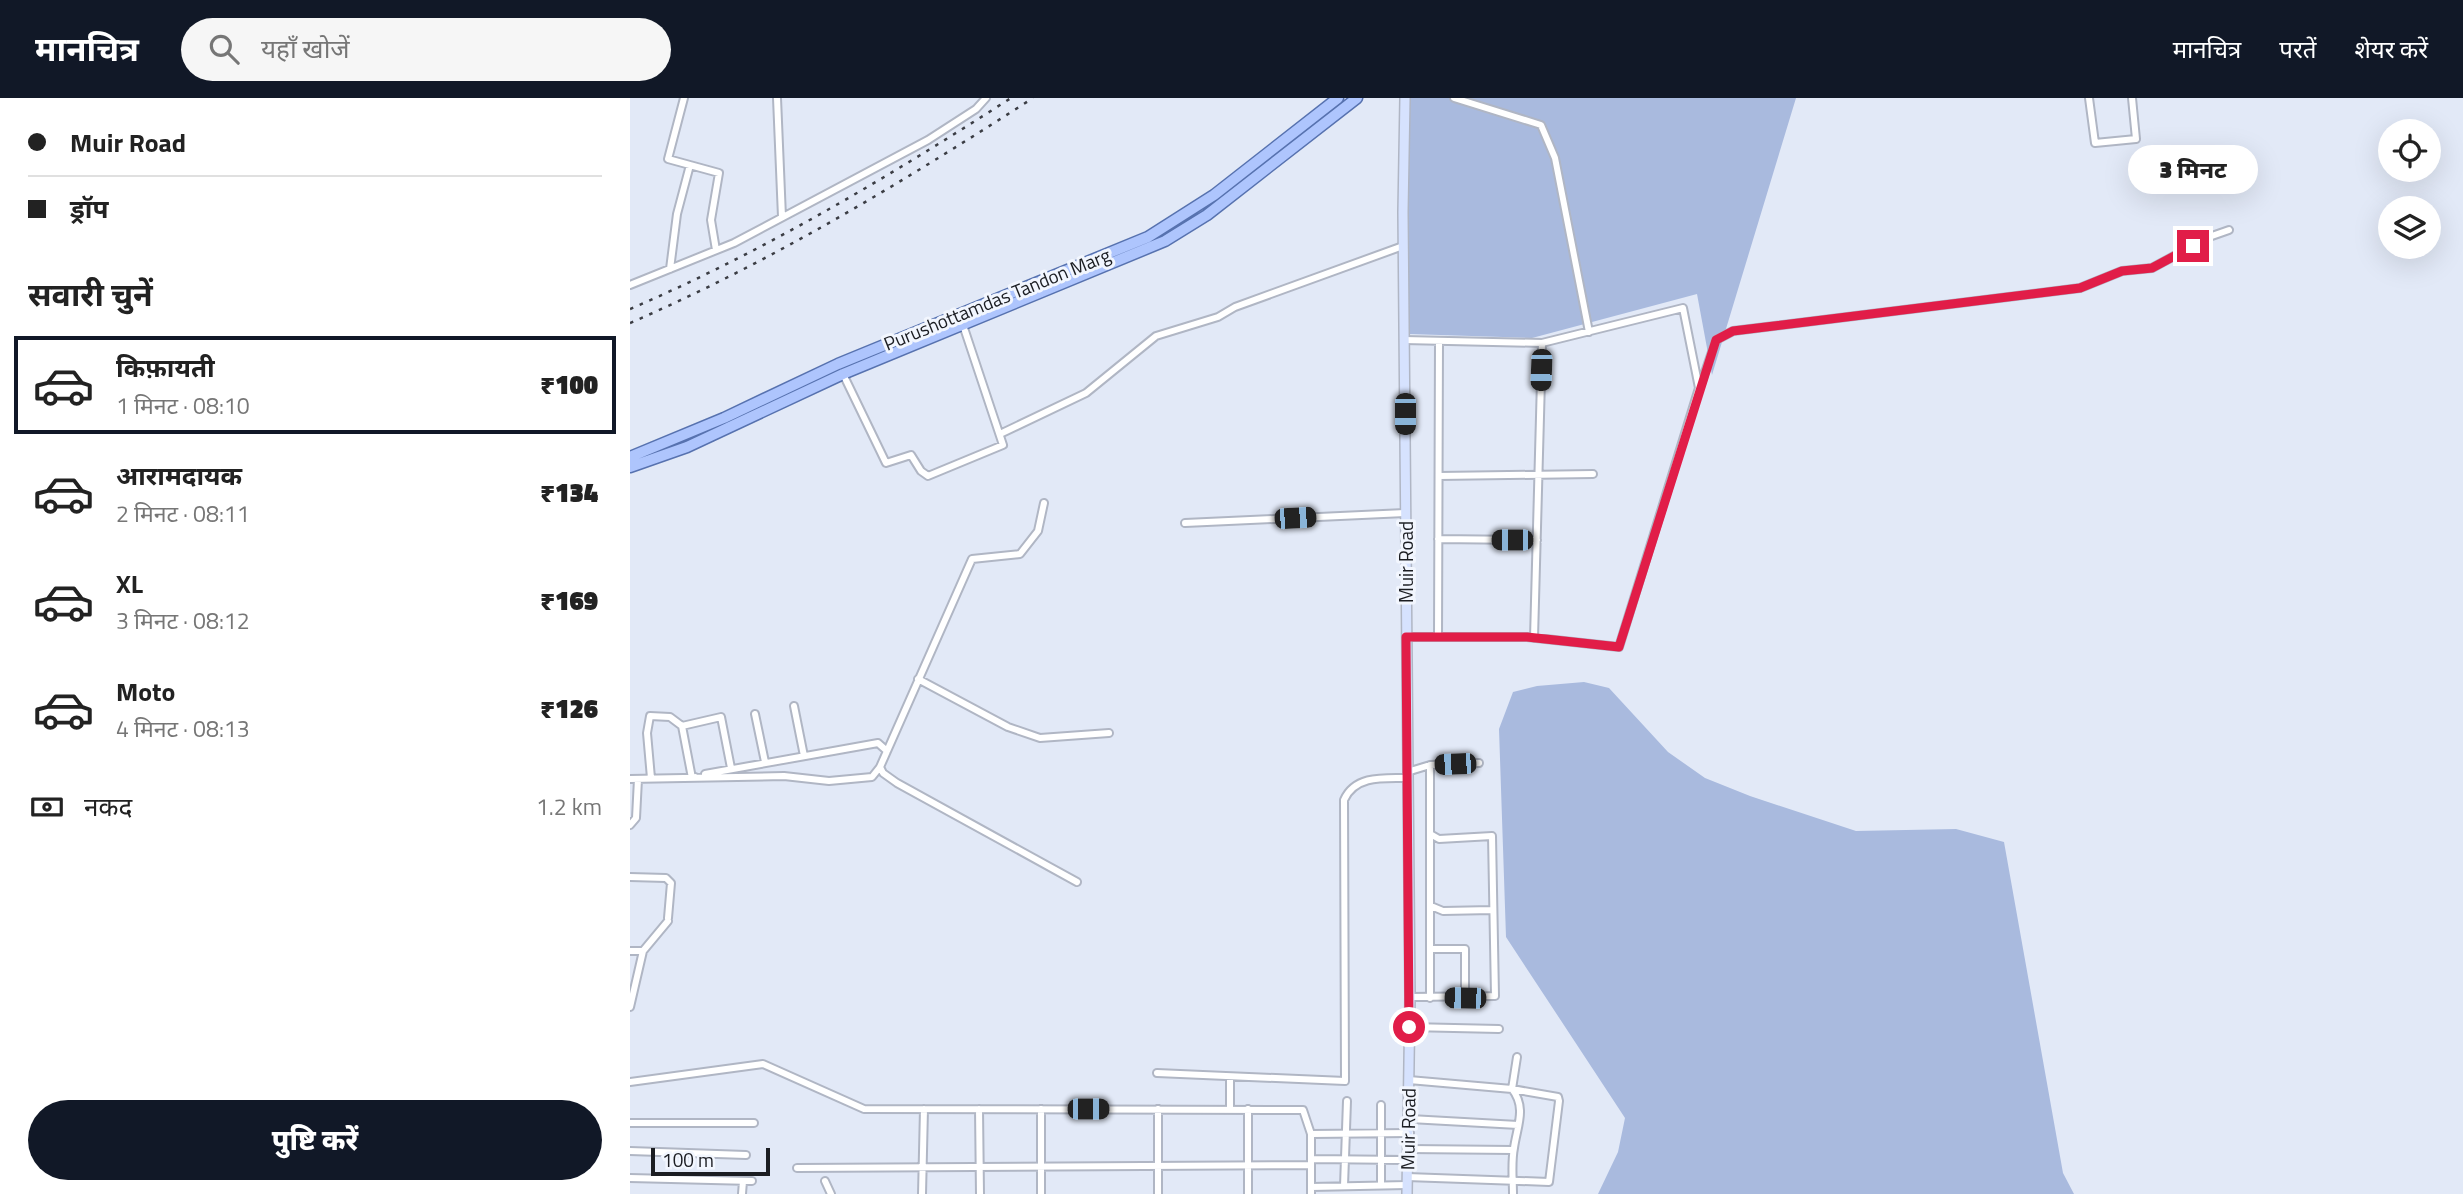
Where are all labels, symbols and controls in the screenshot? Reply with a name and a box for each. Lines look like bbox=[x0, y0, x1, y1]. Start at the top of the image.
search box bbox=[181, 18, 671, 81]
text: मानचित्र bbox=[35, 24, 139, 74]
text: यहाँ खोजें bbox=[261, 29, 350, 68]
icon: search bbox=[205, 30, 243, 68]
text: मानचित्र bbox=[2173, 31, 2241, 67]
text: परतें bbox=[2279, 31, 2316, 67]
text: शेयर करें bbox=[2354, 31, 2428, 67]
map controls bbox=[2378, 119, 2441, 259]
button: locate bbox=[2378, 119, 2441, 182]
text: Muir Road bbox=[70, 123, 186, 162]
callout: 3 मिनट bbox=[2128, 144, 2258, 194]
text: 3 मिनट bbox=[2159, 152, 2227, 187]
text: ड्रॉप bbox=[70, 189, 108, 228]
button: layers bbox=[2378, 196, 2441, 259]
route end bbox=[2177, 230, 2209, 262]
street label: Purushottamdas Tandon Marg bbox=[879, 240, 1115, 357]
text: सवारी चुनें bbox=[28, 270, 153, 318]
text: किफ़ायती bbox=[116, 348, 215, 387]
car bbox=[1530, 349, 1553, 391]
icon: car bbox=[32, 354, 95, 417]
text: ₹100 bbox=[540, 365, 598, 404]
text: 1 मिनट · 08:10 bbox=[116, 388, 250, 423]
car bbox=[1395, 393, 1416, 435]
text: आरामदायक bbox=[116, 456, 242, 495]
icon: car bbox=[32, 462, 95, 525]
text: ₹134 bbox=[540, 473, 598, 512]
text: 2 मिनट · 08:11 bbox=[116, 496, 250, 531]
car bbox=[1274, 506, 1317, 530]
street label: Muir Road bbox=[1391, 521, 1420, 603]
car bbox=[1492, 530, 1534, 551]
text: XL bbox=[116, 564, 143, 603]
icon: car bbox=[32, 570, 95, 633]
text: ₹169 bbox=[540, 581, 598, 620]
text: 3 मिनट · 08:12 bbox=[116, 603, 250, 638]
text: Moto bbox=[116, 672, 175, 711]
icon: car bbox=[32, 678, 95, 741]
text: ₹126 bbox=[540, 689, 598, 728]
text: 4 मिनट · 08:13 bbox=[116, 711, 250, 746]
car bbox=[1434, 753, 1477, 775]
text: नकद bbox=[84, 787, 132, 826]
icon: cash bbox=[28, 788, 66, 826]
text: 1.2 km bbox=[536, 789, 602, 824]
car bbox=[1444, 987, 1487, 1009]
route start bbox=[1393, 1011, 1425, 1043]
street label: Muir Road bbox=[1392, 1088, 1423, 1170]
car bbox=[1068, 1099, 1110, 1120]
button: पुष्टि करें bbox=[28, 1100, 602, 1180]
scale bar bbox=[651, 1145, 770, 1177]
text: 100 m bbox=[662, 1145, 714, 1174]

